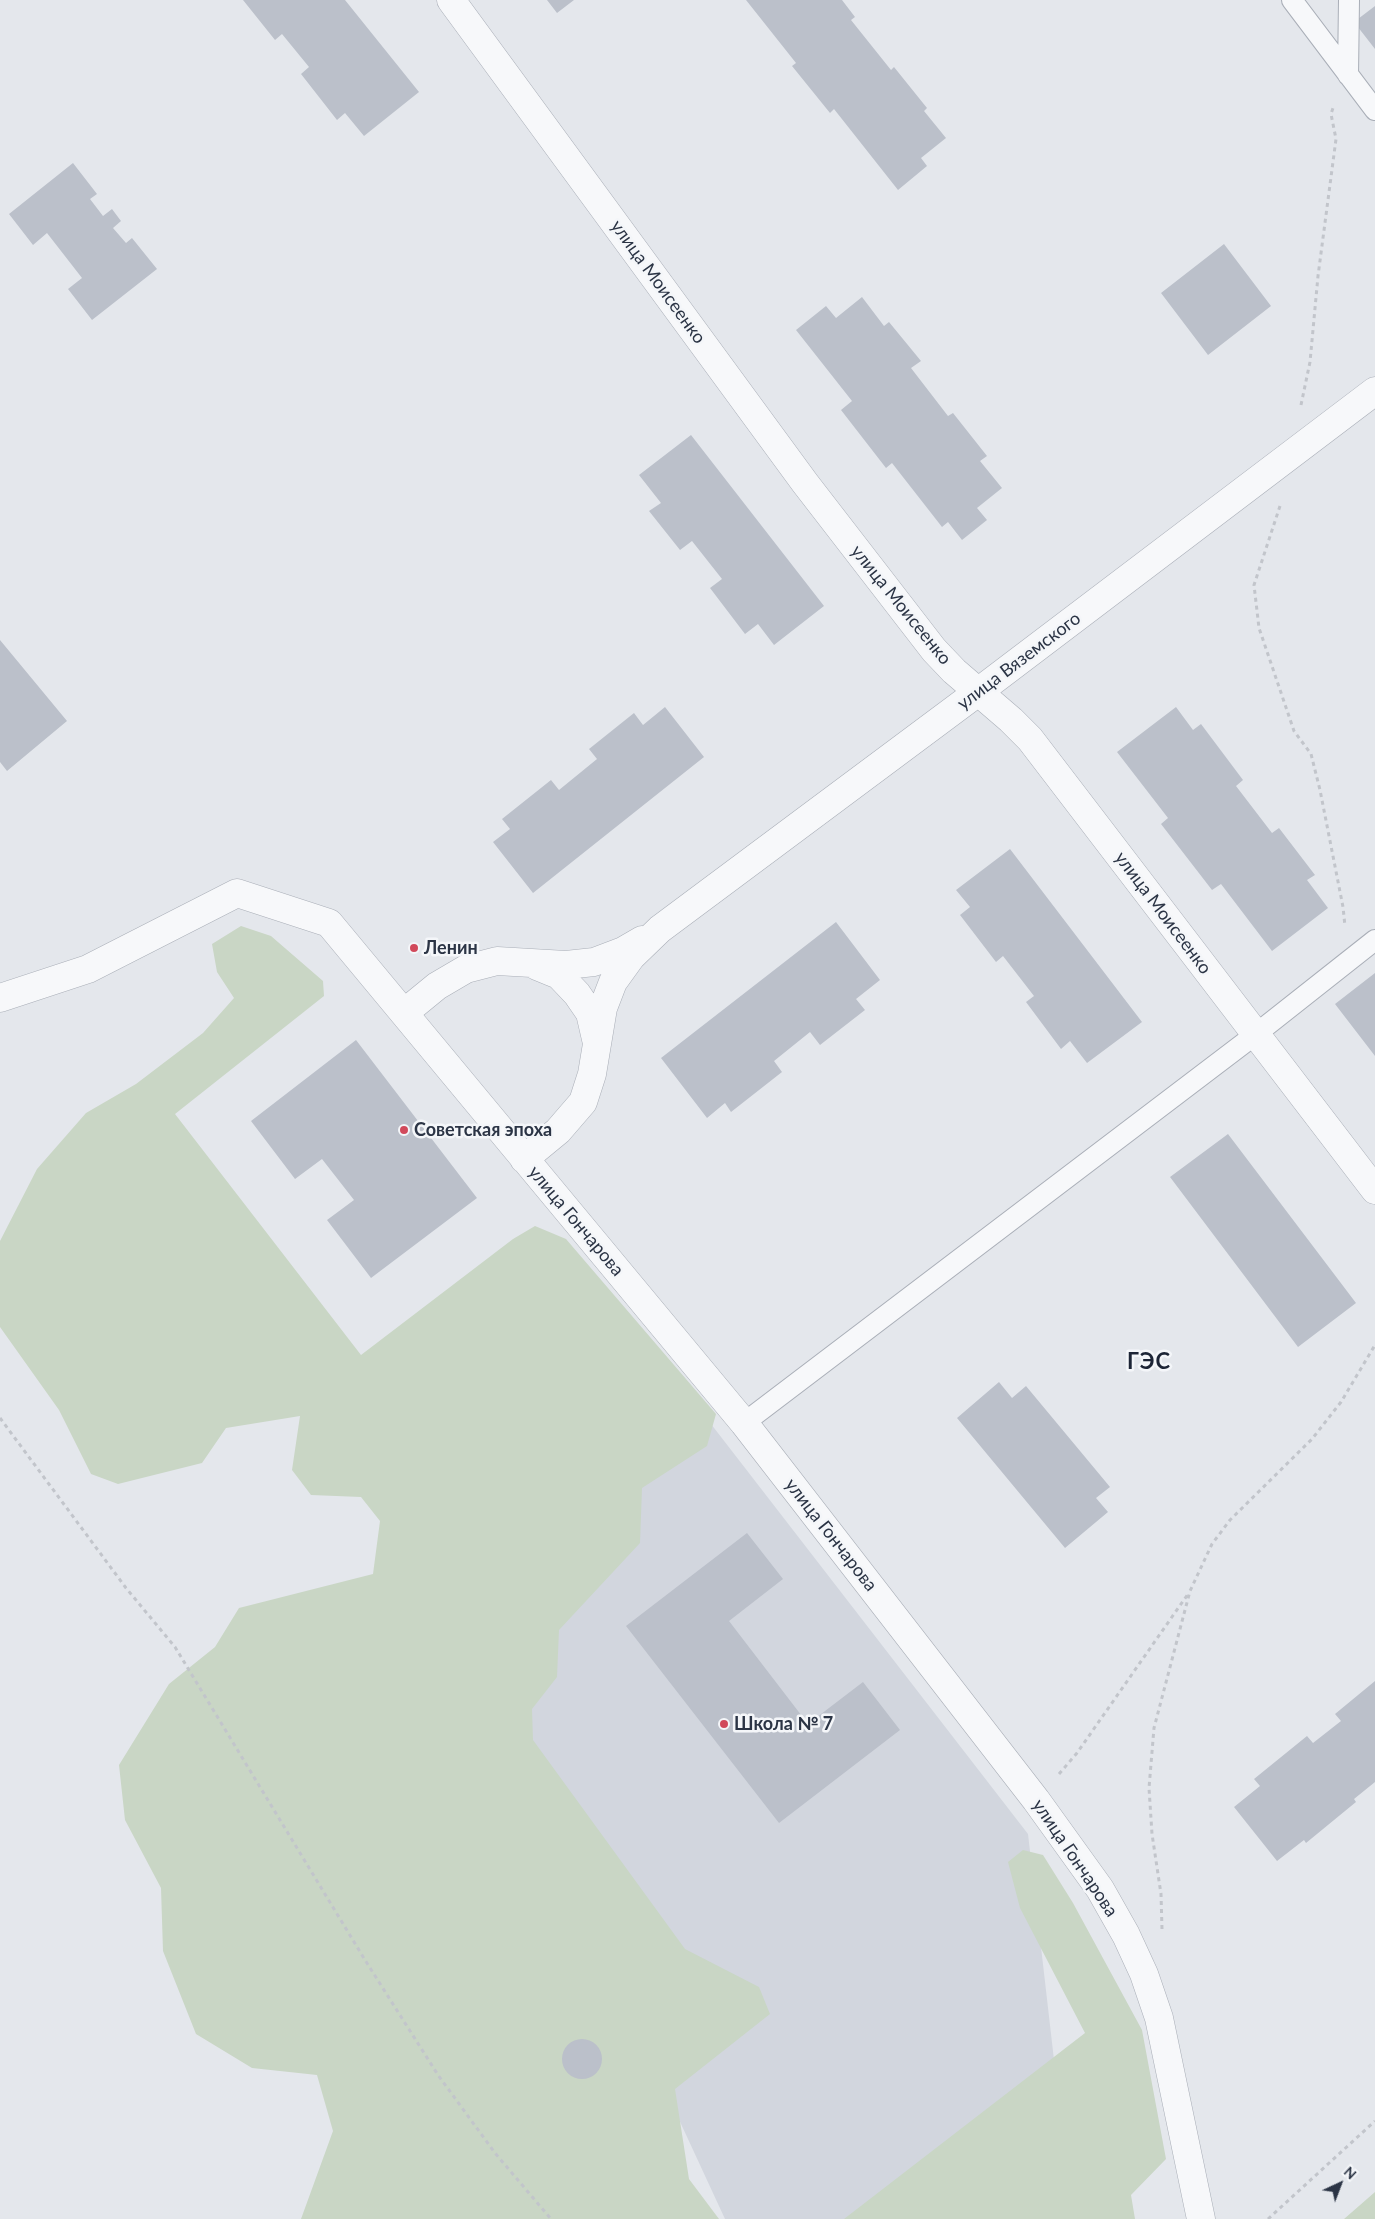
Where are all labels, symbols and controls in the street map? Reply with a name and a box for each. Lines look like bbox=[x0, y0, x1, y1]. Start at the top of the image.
street label: улица Моисеенко bbox=[606, 216, 710, 348]
street label: улица Моисеенко bbox=[846, 541, 956, 669]
street label: улица Вяземского bbox=[953, 608, 1085, 714]
street label: улица Моисеенко bbox=[1110, 848, 1216, 978]
place label: Ленин bbox=[424, 937, 478, 959]
marker: Ленин bbox=[408, 942, 420, 954]
place label: Советская эпоха bbox=[414, 1119, 552, 1141]
marker: Советская эпоха bbox=[398, 1124, 410, 1136]
street label: улица Гончарова bbox=[524, 1162, 628, 1280]
district label: ГЭС bbox=[1127, 1349, 1171, 1375]
street label: улица Гончарова bbox=[780, 1474, 882, 1596]
place label: Школа № 7 bbox=[734, 1713, 833, 1735]
marker: Школа № 7 bbox=[718, 1718, 730, 1730]
street label: улица Гончарова bbox=[1028, 1795, 1122, 1921]
north arrow bbox=[1315, 2159, 1365, 2209]
text: N bbox=[1341, 2163, 1360, 2183]

